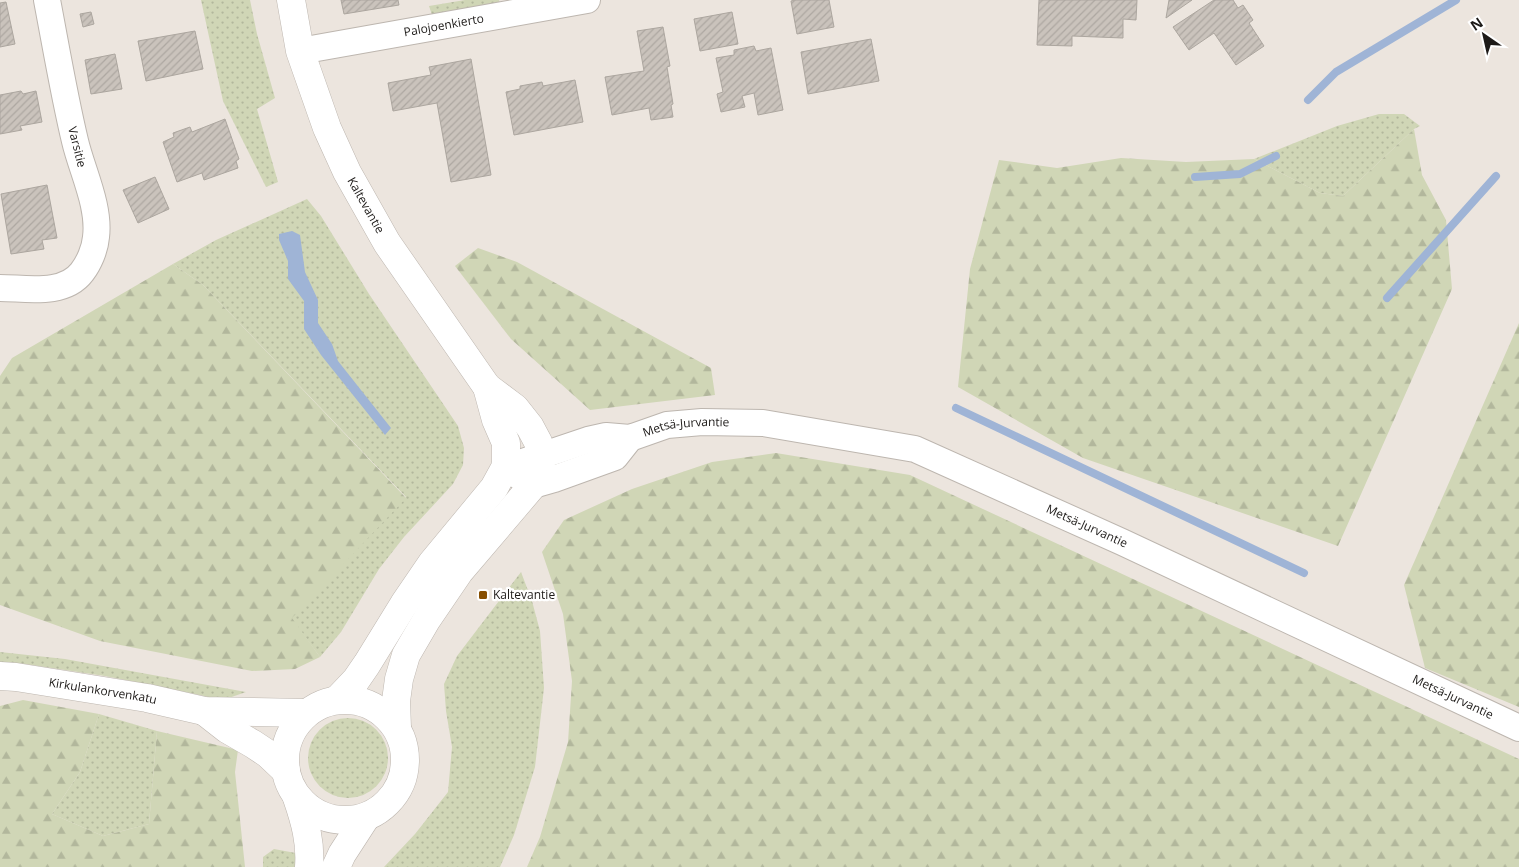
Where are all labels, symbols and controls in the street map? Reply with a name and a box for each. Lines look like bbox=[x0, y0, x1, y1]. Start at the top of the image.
street label: Palojoenkierto bbox=[402, 10, 485, 40]
north arrow bbox=[1459, 10, 1509, 60]
text: N bbox=[1466, 13, 1486, 35]
street label: Varsitie bbox=[64, 125, 91, 169]
street label: Kaltevantie bbox=[344, 174, 389, 237]
street label: Metsä-Jurvantie bbox=[640, 413, 730, 441]
street label: Metsä-Jurvantie bbox=[1044, 500, 1131, 552]
place label: Kaltevantie bbox=[493, 586, 555, 603]
marker: Kaltevantie bbox=[477, 589, 489, 601]
street label: Metsä-Jurvantie bbox=[1410, 670, 1497, 723]
street label: Kirkulankorvenkatu bbox=[48, 673, 159, 708]

